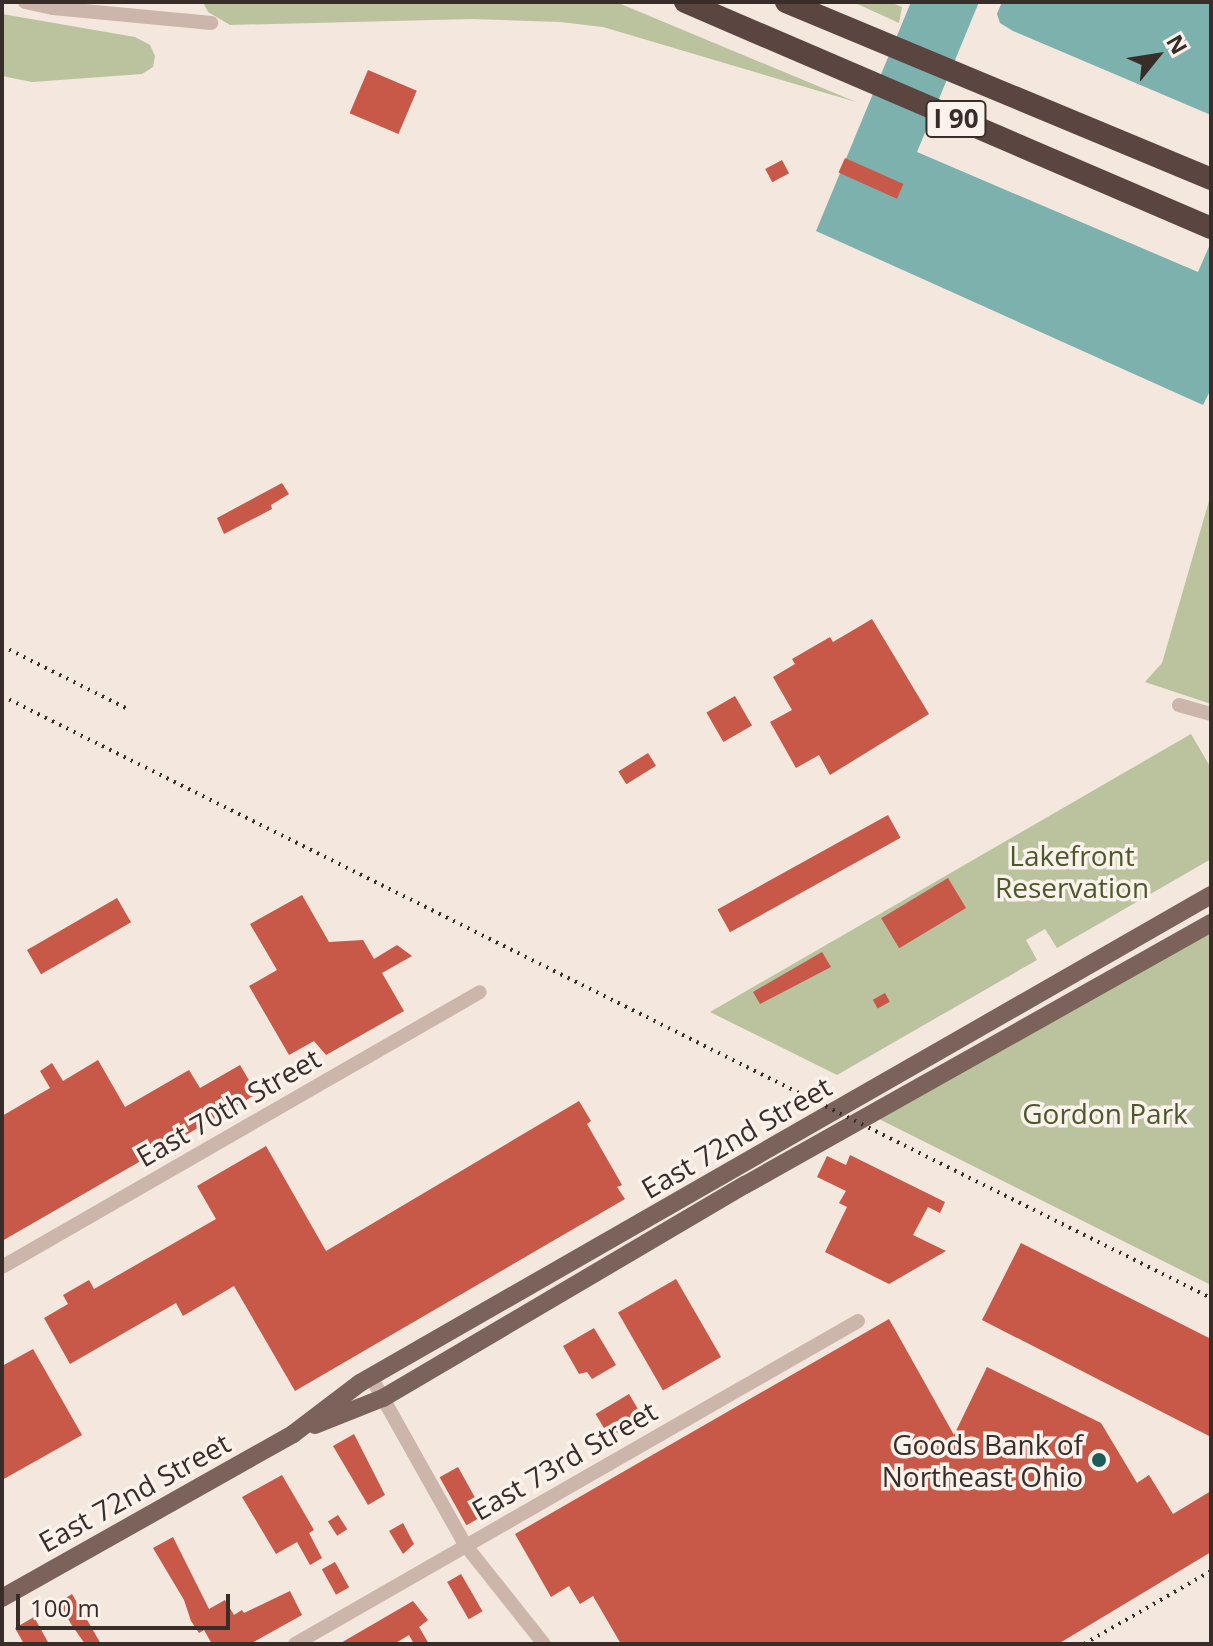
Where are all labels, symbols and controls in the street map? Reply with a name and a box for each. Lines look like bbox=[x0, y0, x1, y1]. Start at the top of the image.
north arrow bbox=[1117, 16, 1197, 96]
text: N bbox=[1160, 29, 1195, 59]
road number: I 90 bbox=[924, 97, 988, 141]
park label: Lakefront Reservation bbox=[995, 838, 1149, 904]
street label: East 70th Street bbox=[130, 1041, 326, 1173]
street label: East 72nd Street bbox=[635, 1069, 837, 1205]
park label: Gordon Park bbox=[1022, 1096, 1188, 1130]
street label: East 73rd Street bbox=[466, 1394, 662, 1526]
street label: East 72nd Street bbox=[32, 1426, 236, 1558]
place label: Goods Bank of Northeast Ohio bbox=[882, 1427, 1083, 1493]
marker: Goods Bank of Northeast Ohio bbox=[1090, 1451, 1108, 1469]
scale bar bbox=[20, 1578, 234, 1628]
text: 100 m bbox=[30, 1591, 100, 1624]

